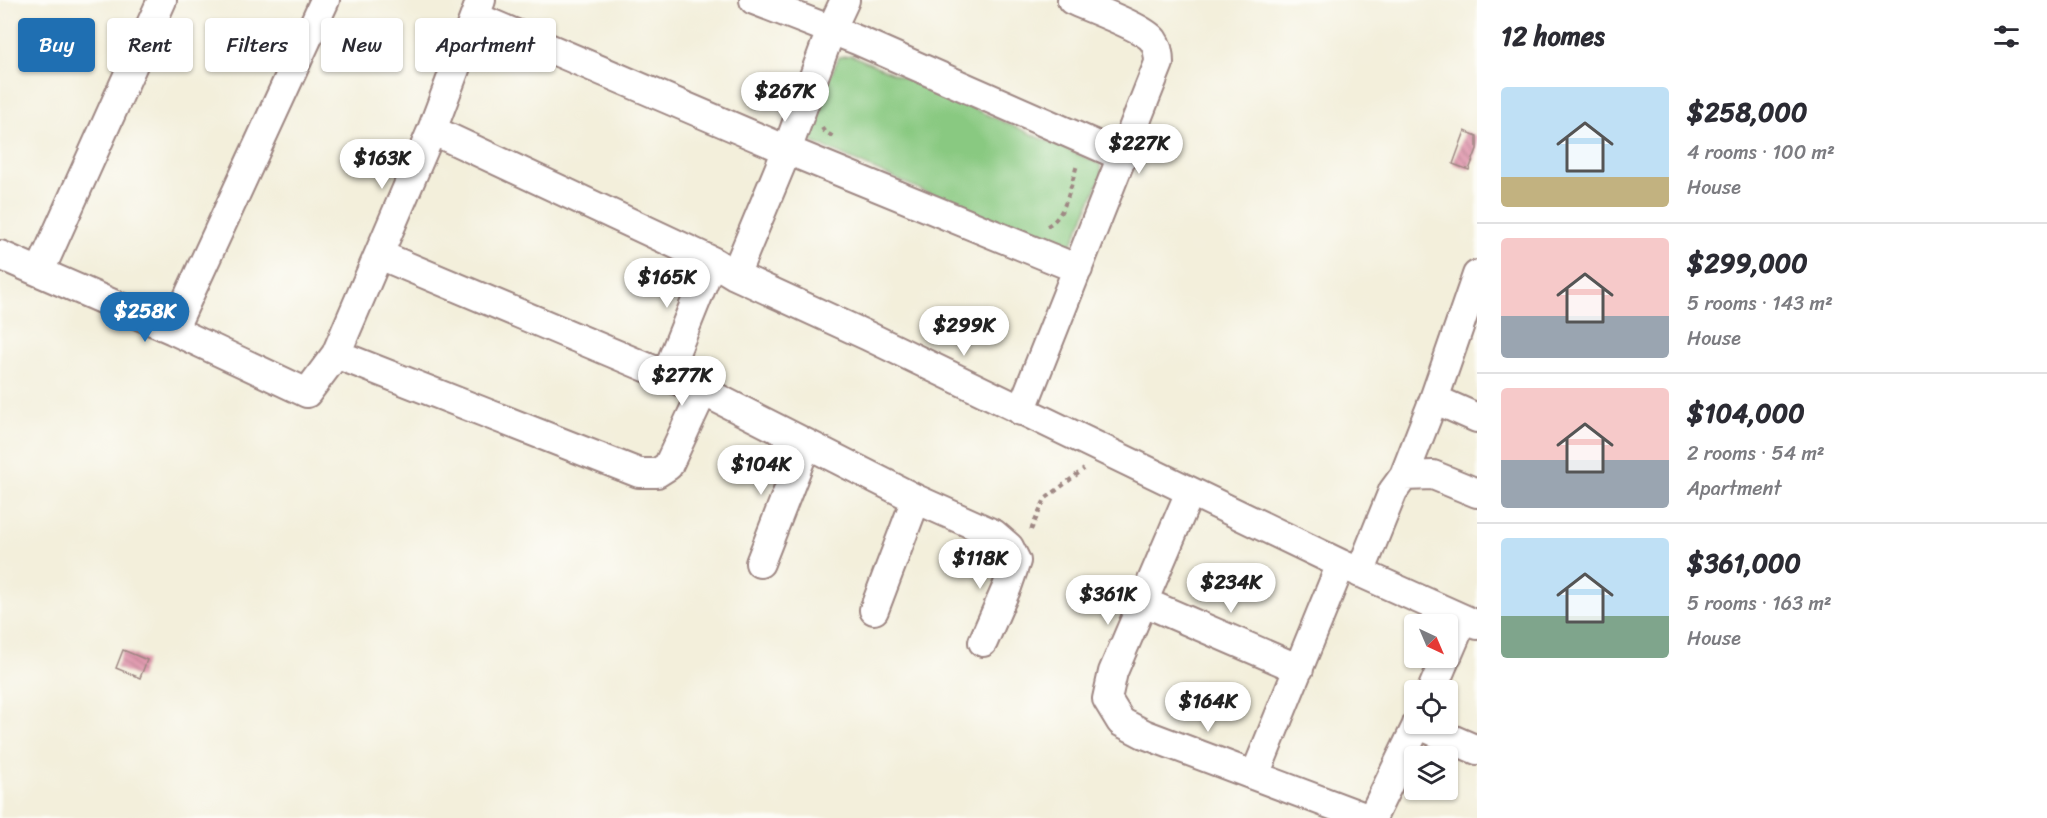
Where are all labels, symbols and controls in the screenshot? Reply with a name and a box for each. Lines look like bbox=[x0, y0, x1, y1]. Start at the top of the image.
text: 12 homes bbox=[1501, 13, 1605, 59]
chip: Buy bbox=[18, 18, 95, 72]
chip: Rent bbox=[107, 18, 193, 72]
chip: Filters bbox=[205, 18, 309, 72]
chip: New bbox=[321, 18, 403, 72]
chip: Apartment bbox=[415, 18, 556, 72]
icon: filters bbox=[1990, 20, 2023, 53]
pin: $267K bbox=[743, 72, 827, 123]
text: $267K bbox=[755, 74, 815, 109]
text: $258,000 bbox=[1687, 89, 1807, 135]
icon: home bbox=[1549, 111, 1621, 183]
pin: $227K bbox=[1097, 124, 1181, 175]
text: $227K bbox=[1109, 126, 1169, 161]
text: 4 rooms · 100 m² bbox=[1687, 135, 1835, 170]
pin: $163K bbox=[340, 139, 424, 190]
text: $163K bbox=[354, 141, 410, 176]
text: House bbox=[1687, 170, 1741, 205]
text: $299,000 bbox=[1687, 240, 1808, 286]
pin: $165K bbox=[625, 258, 709, 309]
text: $165K bbox=[638, 260, 696, 295]
icon: home bbox=[1549, 262, 1621, 334]
text: 5 rooms · 143 m² bbox=[1687, 286, 1833, 321]
pin: $258K bbox=[103, 292, 187, 343]
text: $258K bbox=[114, 294, 176, 329]
pin: $299K bbox=[922, 306, 1006, 357]
text: $299K bbox=[933, 308, 995, 343]
text: House bbox=[1687, 321, 1741, 356]
pin: $277K bbox=[640, 356, 724, 407]
text: $277K bbox=[652, 358, 712, 393]
text: $104,000 bbox=[1687, 390, 1805, 436]
icon: home bbox=[1549, 412, 1621, 484]
text: 2 rooms · 54 m² bbox=[1687, 436, 1825, 471]
pin: $104K bbox=[719, 445, 803, 496]
text: $104K bbox=[731, 447, 791, 482]
text: Apartment bbox=[1687, 471, 1781, 506]
pin: $118K bbox=[938, 539, 1022, 590]
text: $361,000 bbox=[1687, 540, 1801, 586]
text: $118K bbox=[953, 541, 1007, 576]
icon: home bbox=[1549, 562, 1621, 634]
pin: $234K bbox=[1189, 563, 1273, 614]
text: $234K bbox=[1201, 565, 1261, 600]
pin: $361K bbox=[1066, 575, 1150, 626]
text: $361K bbox=[1080, 577, 1136, 612]
text: 5 rooms · 163 m² bbox=[1687, 586, 1832, 621]
north arrow bbox=[1404, 614, 1458, 668]
map controls bbox=[1404, 614, 1458, 800]
text: House bbox=[1687, 621, 1741, 656]
button: locate bbox=[1404, 680, 1458, 734]
pin: $164K bbox=[1166, 682, 1250, 733]
text: $164K bbox=[1179, 684, 1237, 719]
button: layers bbox=[1404, 746, 1458, 800]

